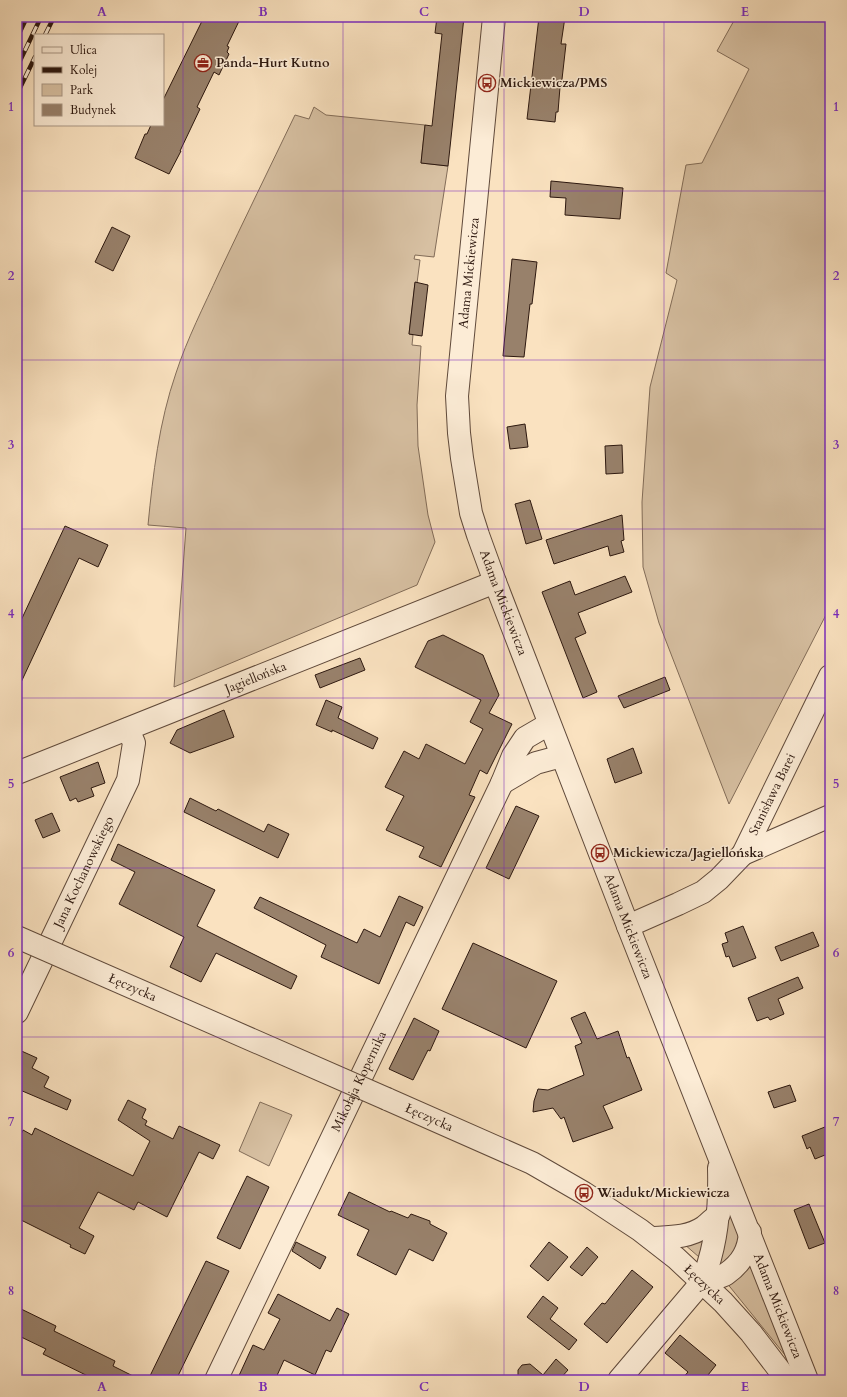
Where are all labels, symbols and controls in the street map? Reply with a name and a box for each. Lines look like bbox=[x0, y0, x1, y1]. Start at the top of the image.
text: A bbox=[97, 3, 107, 21]
text: B bbox=[258, 3, 268, 21]
text: C bbox=[419, 3, 429, 21]
text: D bbox=[578, 3, 590, 21]
text: E bbox=[741, 3, 749, 21]
legend bbox=[34, 34, 164, 126]
text: Ulica bbox=[70, 42, 98, 58]
office icon: Panda-Hurt Kutno bbox=[193, 53, 213, 73]
place label: Panda-Hurt Kutno bbox=[216, 54, 330, 72]
text: Kolej bbox=[70, 62, 97, 78]
bus stop icon: Mickiewicza/PMS bbox=[477, 73, 497, 93]
place label: Mickiewicza/PMS bbox=[500, 74, 607, 92]
text: Park bbox=[70, 82, 94, 98]
text: 1 bbox=[8, 98, 14, 116]
text: 1 bbox=[833, 98, 839, 116]
text: Budynek bbox=[70, 102, 117, 118]
street label: Adama Mickiewicza bbox=[454, 216, 484, 329]
text: 2 bbox=[8, 267, 15, 285]
text: 2 bbox=[833, 267, 840, 285]
text: 3 bbox=[8, 436, 15, 454]
text: 3 bbox=[833, 436, 840, 454]
street label: Adama Mickiewicza bbox=[475, 547, 532, 658]
text: 4 bbox=[8, 605, 15, 623]
text: 4 bbox=[833, 605, 840, 623]
street label: Jagiellońska bbox=[220, 657, 289, 699]
street label: Stanisława Barei bbox=[744, 750, 800, 838]
text: 5 bbox=[8, 775, 14, 793]
text: 5 bbox=[833, 775, 839, 793]
street label: Jana Kochanowskiego bbox=[49, 813, 118, 933]
bus stop icon: Mickiewicza/Jagiellońska bbox=[590, 843, 610, 863]
place label: Mickiewicza/Jagiellońska bbox=[613, 844, 764, 862]
street label: Adama Mickiewicza bbox=[600, 871, 657, 982]
text: 6 bbox=[8, 944, 15, 962]
text: 6 bbox=[833, 944, 840, 962]
street label: Łęczycka bbox=[105, 969, 160, 1006]
street label: Mikołaja Kopernika bbox=[327, 1028, 391, 1135]
street label: Łęczycka bbox=[402, 1099, 456, 1136]
text: 7 bbox=[8, 1113, 15, 1131]
text: 7 bbox=[833, 1113, 840, 1131]
bus stop icon: Wiadukt/Mickiewicza bbox=[574, 1183, 594, 1203]
place label: Wiadukt/Mickiewicza bbox=[596, 1184, 730, 1202]
street label: Adama Mickiewicza bbox=[749, 1251, 807, 1362]
street label: Łęczycka bbox=[680, 1261, 729, 1309]
text: 8 bbox=[8, 1282, 14, 1300]
text: 8 bbox=[833, 1282, 839, 1300]
text: A bbox=[97, 1378, 107, 1396]
text: B bbox=[258, 1378, 268, 1396]
text: C bbox=[419, 1378, 429, 1396]
text: D bbox=[578, 1378, 590, 1396]
text: E bbox=[741, 1378, 749, 1396]

